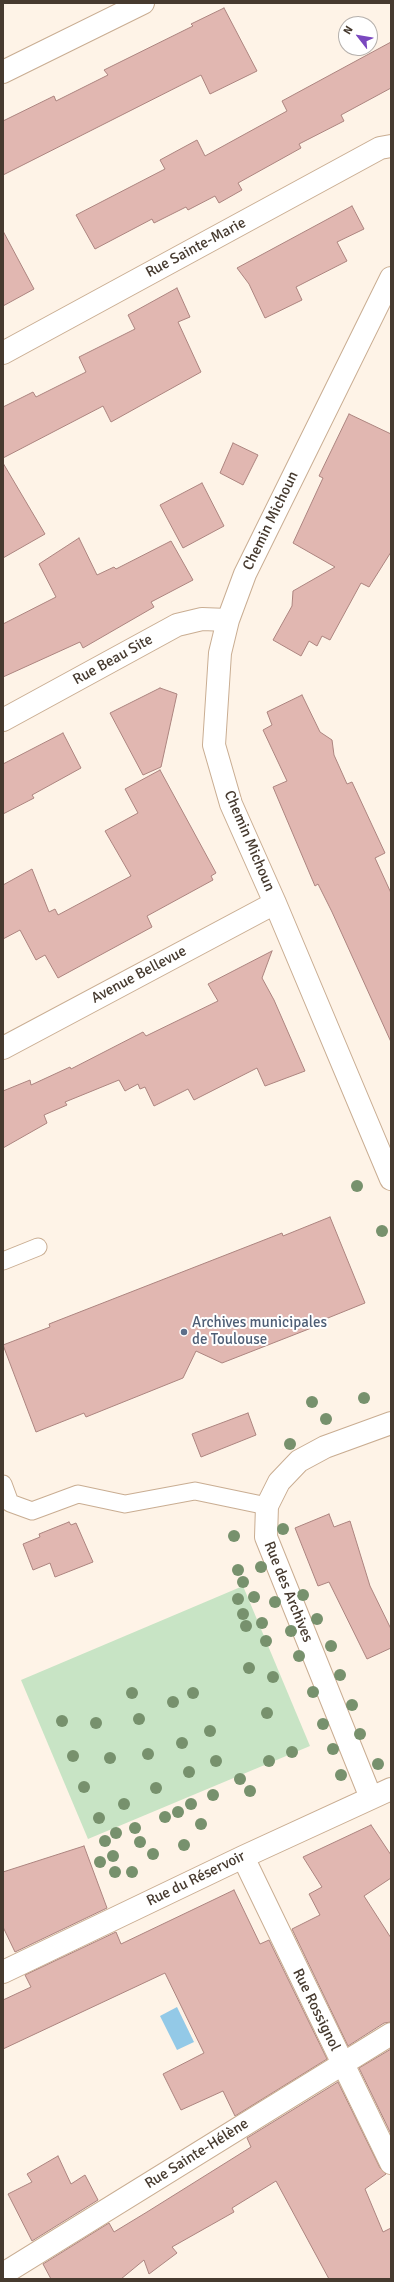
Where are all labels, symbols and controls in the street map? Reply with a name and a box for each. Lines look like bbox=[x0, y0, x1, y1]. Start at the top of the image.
north arrow bbox=[338, 16, 378, 56]
text: N bbox=[341, 23, 356, 37]
street label: Rue Sainte-Marie bbox=[143, 214, 249, 282]
street label: Chemin Michoun bbox=[239, 469, 303, 573]
street label: Rue Beau Site bbox=[70, 631, 156, 689]
street label: Chemin Michoun bbox=[220, 788, 278, 894]
street label: Avenue Bellevue bbox=[88, 942, 190, 1008]
place label: Archives municipales de Toulouse bbox=[192, 1314, 327, 1349]
marker: Archives municipales de Toulouse bbox=[179, 1327, 189, 1337]
street label: Rue des Archives bbox=[260, 1539, 316, 1645]
street label: Rue du Réservoir bbox=[144, 1847, 248, 1911]
street label: Rue Rossignol bbox=[288, 1966, 344, 2054]
street label: Rue Sainte-Hélène bbox=[142, 2115, 252, 2193]

